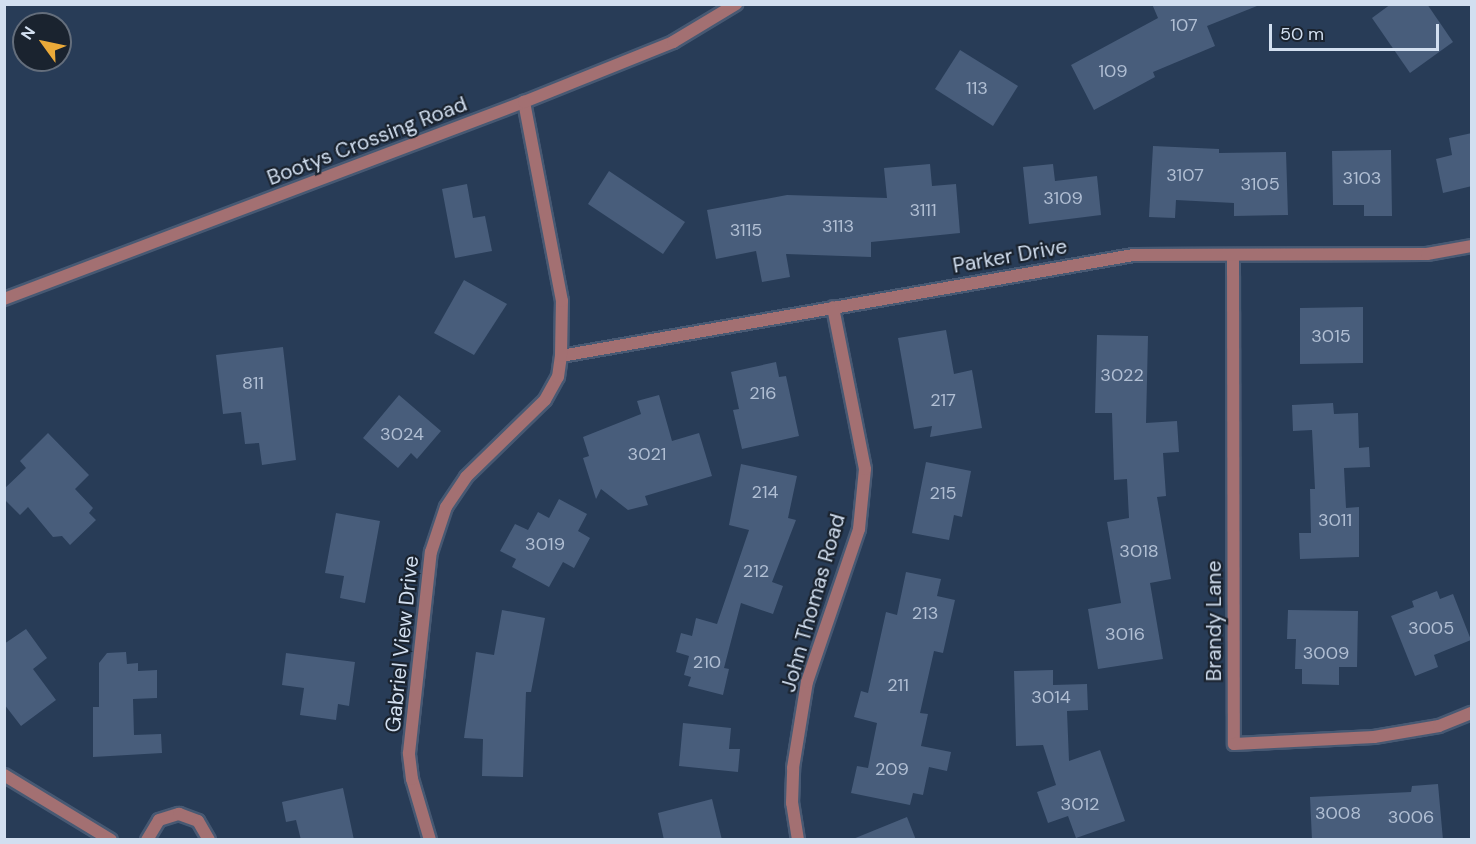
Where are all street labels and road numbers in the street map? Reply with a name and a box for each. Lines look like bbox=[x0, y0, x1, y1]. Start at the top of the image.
street label: Bootys Crossing Road bbox=[264, 91, 470, 191]
street label: Parker Drive bbox=[951, 234, 1069, 278]
street label: John Thomas Road bbox=[776, 511, 850, 695]
street label: Gabriel View Drive bbox=[380, 554, 424, 734]
street label: Brandy Lane bbox=[1201, 561, 1227, 681]

